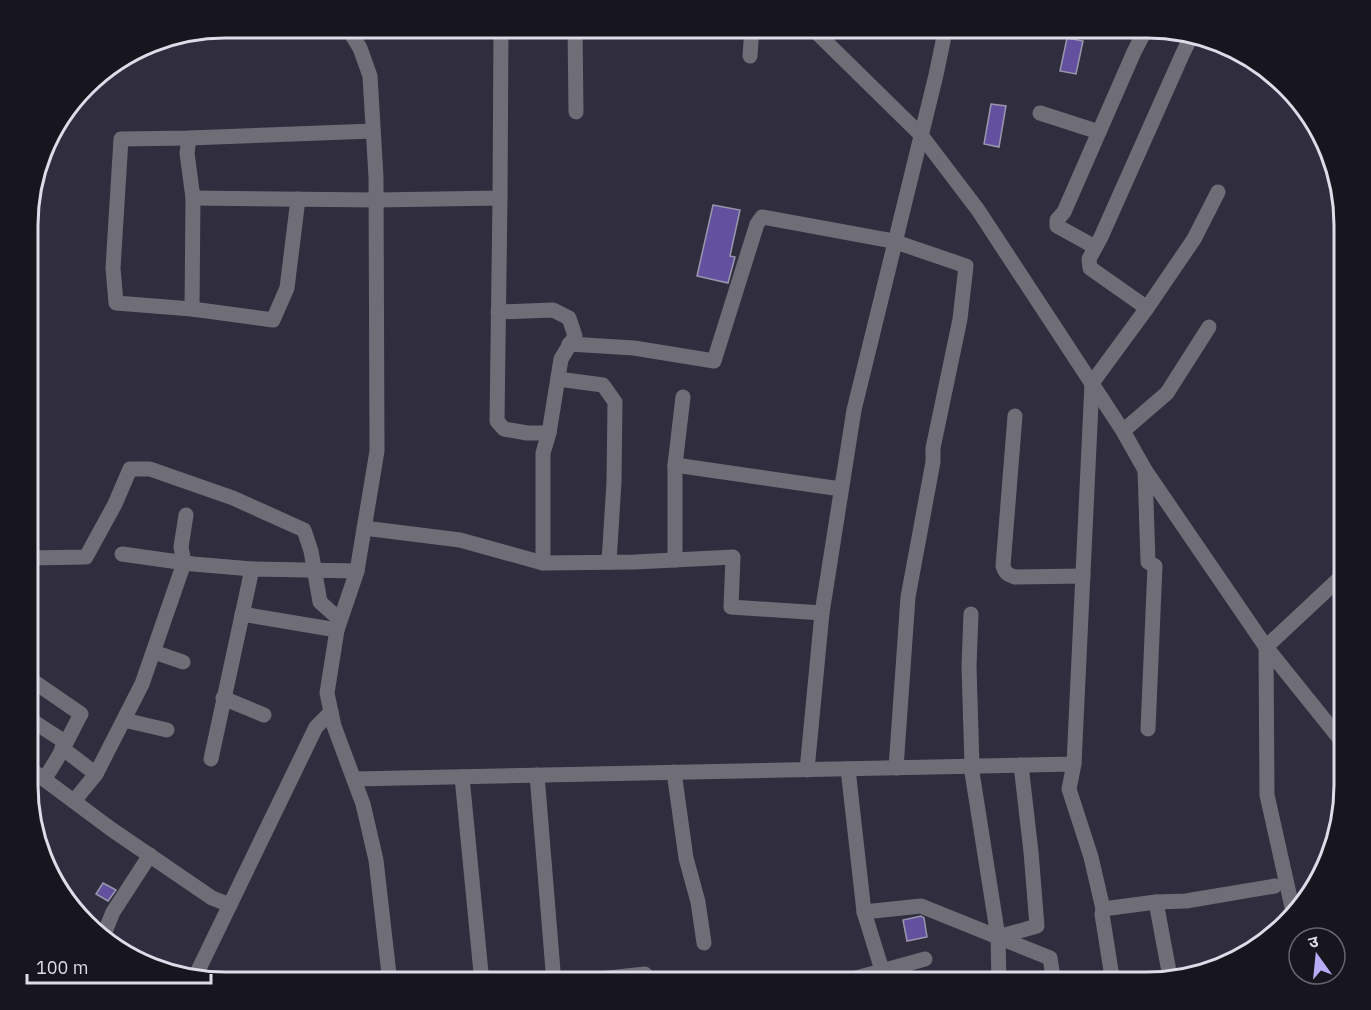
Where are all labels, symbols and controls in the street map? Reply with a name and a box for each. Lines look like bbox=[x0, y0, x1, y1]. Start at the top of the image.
north arrow bbox=[1287, 926, 1347, 986]
text: उ bbox=[1306, 930, 1321, 952]
scale bar bbox=[27, 947, 212, 985]
text: 100 m bbox=[36, 956, 88, 979]

